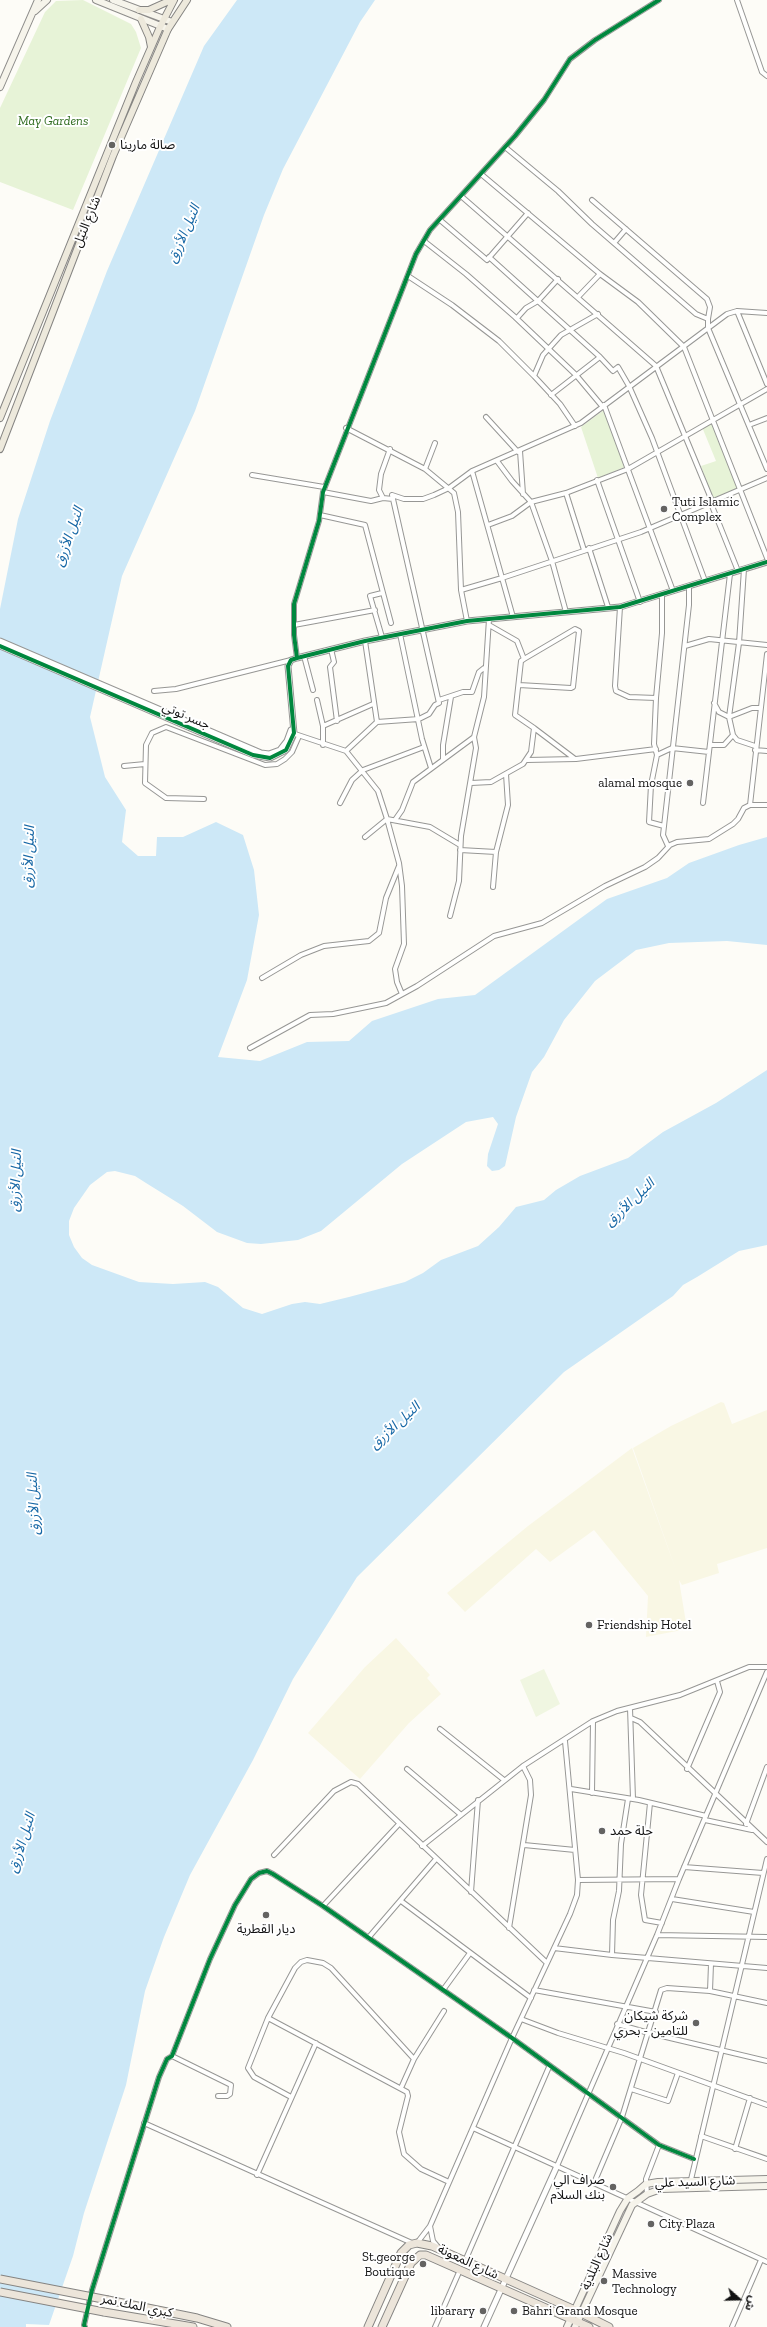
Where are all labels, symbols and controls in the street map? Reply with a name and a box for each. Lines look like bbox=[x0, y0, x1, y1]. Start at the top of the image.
park label: May Gardens bbox=[18, 113, 88, 129]
place label: صالة مارينا bbox=[120, 137, 175, 153]
marker: صالة مارينا bbox=[107, 140, 117, 150]
street label: شارع النيل bbox=[70, 194, 104, 250]
water label: النيل الأزرق bbox=[164, 202, 204, 266]
place label: Tuti Islamic Complex bbox=[672, 494, 739, 525]
marker: Tuti Islamic Complex bbox=[659, 504, 669, 514]
water label: النيل الأزرق bbox=[51, 505, 87, 569]
street label: جسر توتي bbox=[160, 699, 212, 733]
place label: alamal mosque bbox=[598, 775, 682, 791]
marker: alamal mosque bbox=[685, 778, 695, 788]
water label: النيل الأزرق bbox=[20, 825, 38, 889]
water label: النيل الأزرق bbox=[7, 1149, 25, 1213]
water label: النيل الأزرق bbox=[602, 1175, 658, 1231]
water label: النيل الأزرق bbox=[366, 1399, 424, 1453]
water label: النيل الأزرق bbox=[24, 1472, 44, 1536]
place label: Friendship Hotel bbox=[597, 1617, 691, 1633]
marker: Friendship Hotel bbox=[584, 1620, 594, 1630]
water label: النيل الأزرق bbox=[5, 1811, 39, 1875]
place label: حلة حمد bbox=[610, 1823, 653, 1839]
marker: حلة حمد bbox=[597, 1826, 607, 1836]
marker: ديار القطرية bbox=[261, 1910, 271, 1920]
place label: ديار القطرية bbox=[237, 1921, 295, 1937]
place label: شركة شيكان للتامين - بحري bbox=[614, 2008, 688, 2039]
marker: شركة شيكان للتامين - بحري bbox=[691, 2018, 701, 2028]
place label: صراف الي بنك السلام bbox=[551, 2172, 605, 2203]
street label: شارع السيد علي bbox=[654, 2173, 736, 2191]
marker: صراف الي بنك السلام bbox=[608, 2182, 618, 2192]
place label: City Plaza bbox=[659, 2216, 715, 2232]
marker: City Plaza bbox=[646, 2219, 656, 2229]
street label: شارع البلدية bbox=[578, 2231, 616, 2293]
street label: شارع المعونة bbox=[435, 2241, 501, 2283]
place label: St.george Boutique bbox=[362, 2249, 415, 2280]
marker: St.george Boutique bbox=[418, 2259, 428, 2269]
place label: Massive Technology bbox=[612, 2266, 677, 2297]
marker: Massive Technology bbox=[599, 2276, 609, 2286]
north arrow bbox=[719, 2279, 759, 2319]
street label: كبري المك نمر bbox=[100, 2291, 174, 2321]
text: ش bbox=[742, 2294, 759, 2313]
place label: libarary bbox=[431, 2303, 475, 2319]
place label: Bahri Grand Mosque bbox=[522, 2303, 638, 2319]
marker: libarary bbox=[478, 2306, 488, 2316]
marker: Bahri Grand Mosque bbox=[509, 2306, 519, 2316]

